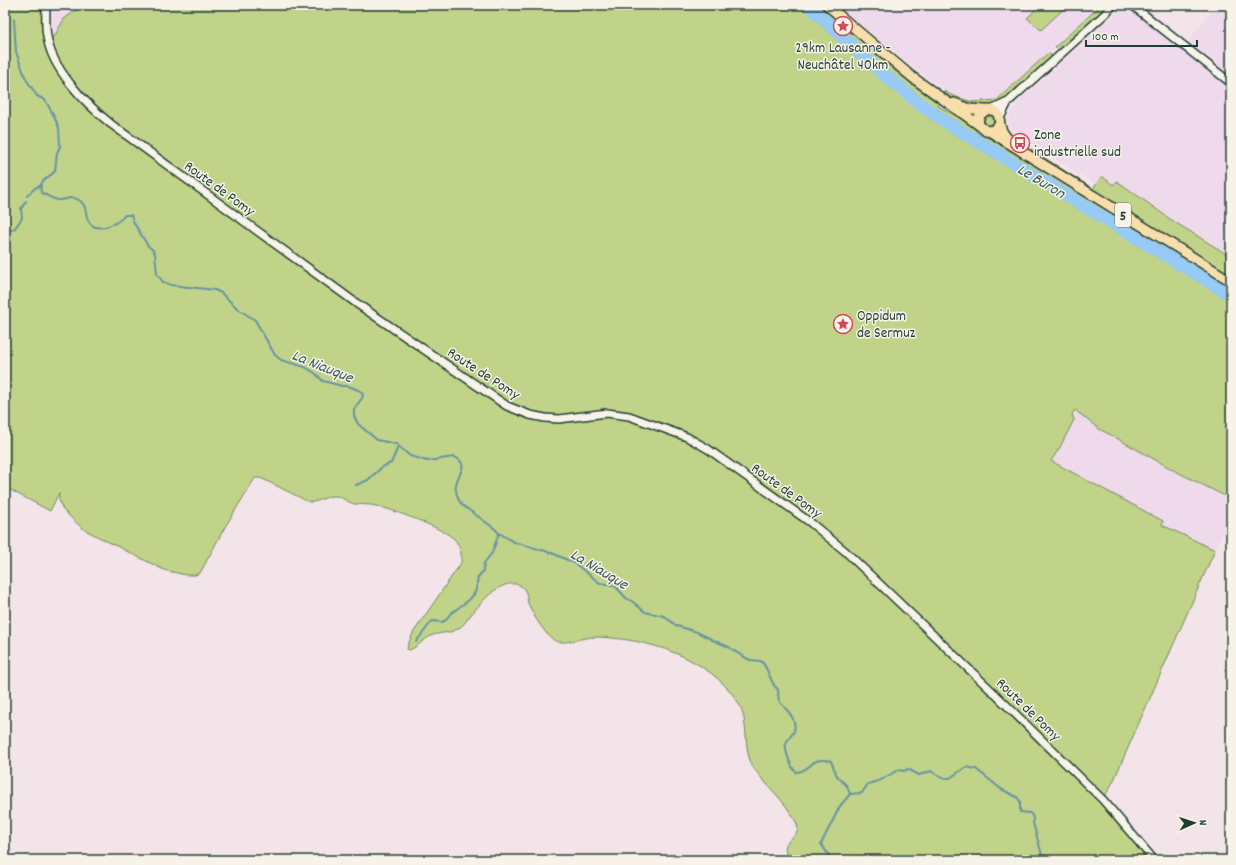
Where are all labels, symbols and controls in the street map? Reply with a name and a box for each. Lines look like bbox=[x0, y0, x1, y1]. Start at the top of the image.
place icon: 29km Lausanne - Neuchâtel 40km bbox=[832, 15, 854, 37]
scale bar bbox=[1086, 22, 1197, 48]
text: 100 m bbox=[1092, 29, 1119, 46]
place label: 29km Lausanne - Neuchâtel 40km bbox=[795, 38, 891, 77]
place label: Zone industrielle sud bbox=[1034, 125, 1121, 164]
bus stop icon: Zone industrielle sud bbox=[1009, 132, 1031, 154]
street label: Route de Pomy bbox=[179, 156, 260, 223]
water label: Le Buron bbox=[1012, 159, 1070, 206]
road number: 5 bbox=[1115, 203, 1131, 227]
place label: Oppidum de Sermuz bbox=[857, 306, 916, 345]
place icon: Oppidum de Sermuz bbox=[832, 313, 854, 335]
street label: Route de Pomy bbox=[442, 343, 524, 407]
water label: La Niauque bbox=[288, 345, 357, 390]
street label: Route de Pomy bbox=[746, 458, 827, 525]
water label: La Niauque bbox=[565, 544, 633, 597]
street label: Route de Pomy bbox=[990, 674, 1066, 748]
north arrow bbox=[1174, 803, 1214, 843]
text: N bbox=[1194, 819, 1210, 826]

